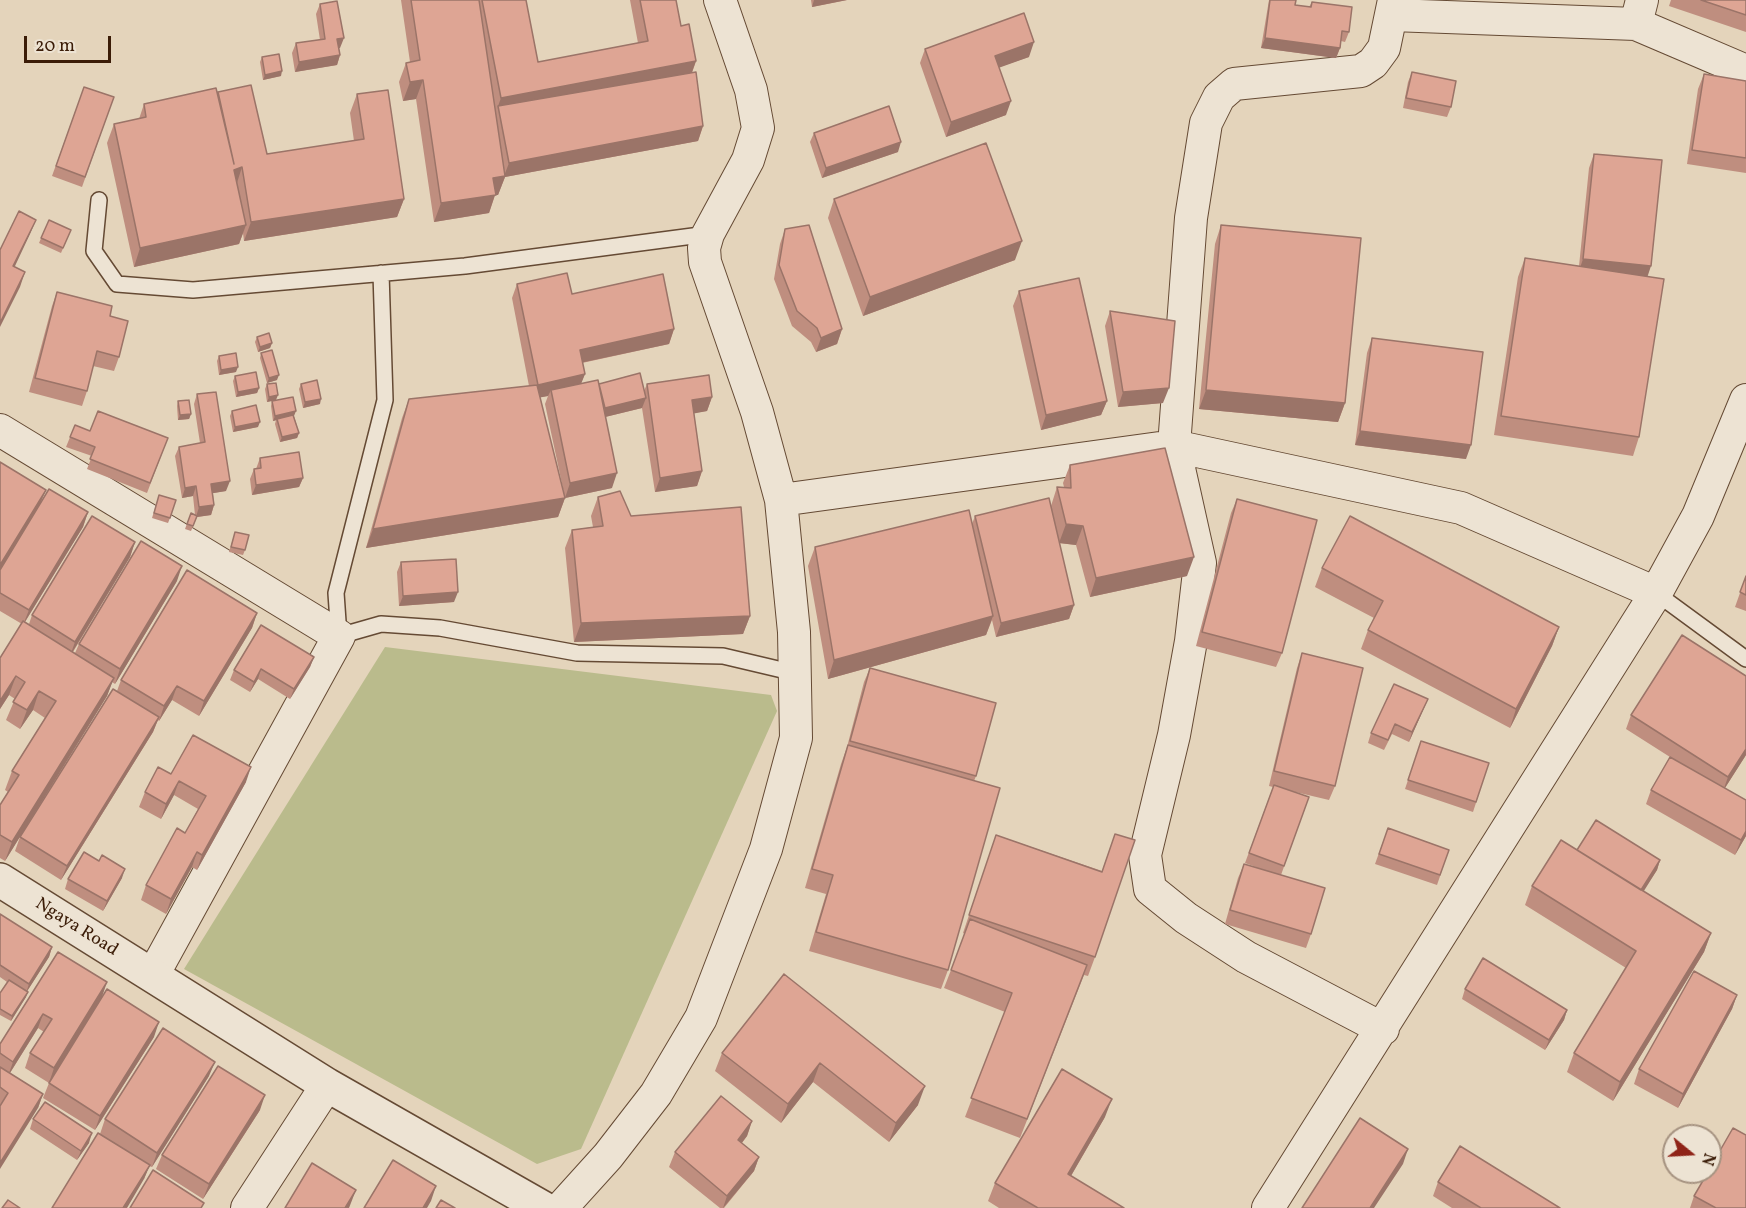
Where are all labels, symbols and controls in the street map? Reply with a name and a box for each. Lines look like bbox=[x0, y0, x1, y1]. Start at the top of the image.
scale bar bbox=[27, 24, 114, 62]
text: 20 m bbox=[35, 34, 75, 59]
street label: Ngaya Road bbox=[30, 894, 122, 962]
north arrow bbox=[1662, 1124, 1722, 1184]
text: N bbox=[1695, 1150, 1719, 1168]

